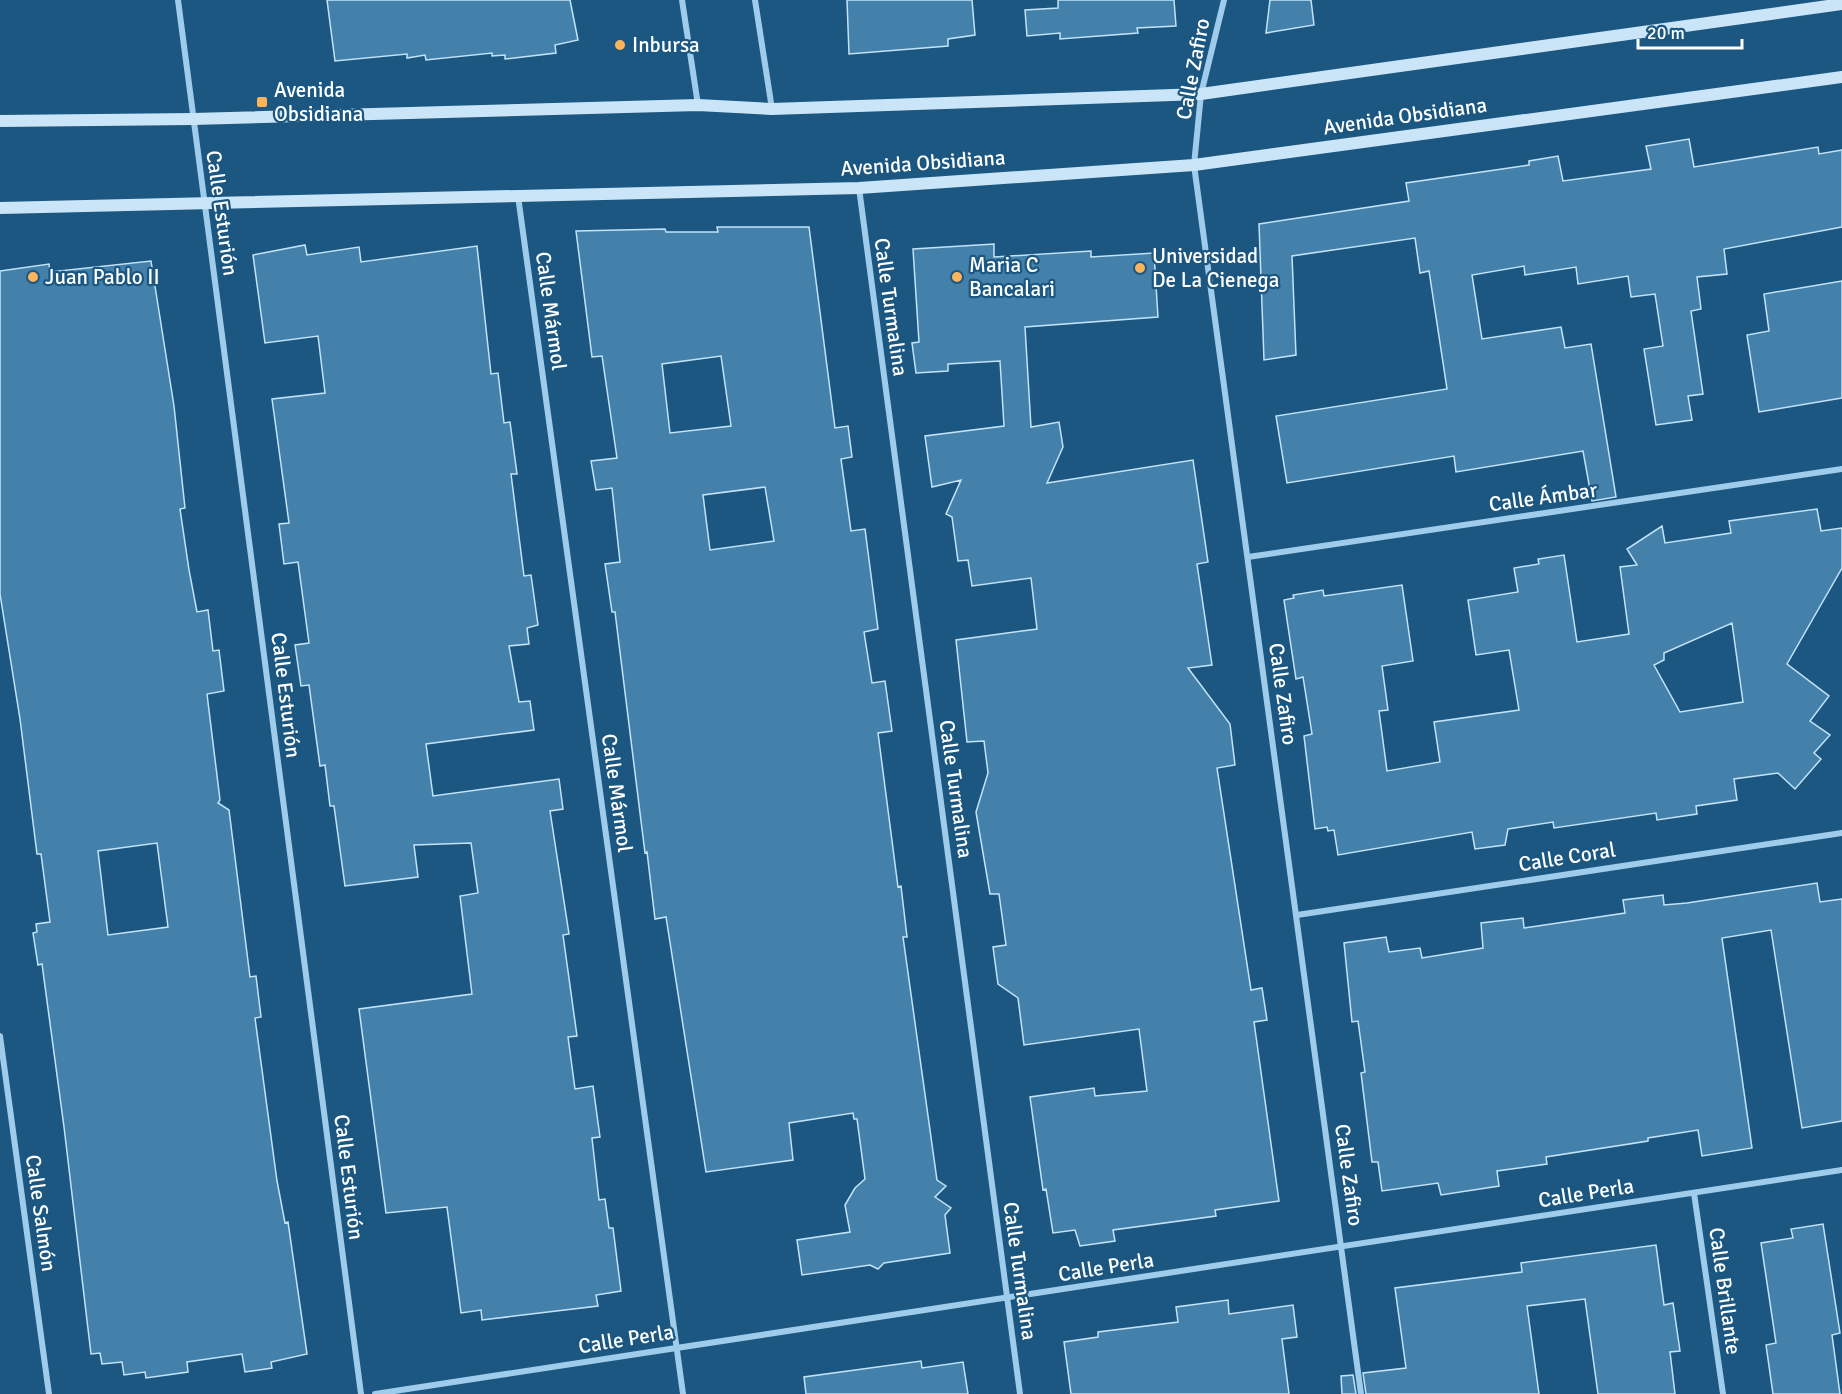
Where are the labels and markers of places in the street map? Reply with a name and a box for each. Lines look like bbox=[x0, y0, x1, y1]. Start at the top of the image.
place label: Inbursa bbox=[632, 32, 700, 58]
marker: Inbursa bbox=[613, 38, 627, 52]
place label: Avenida Obsidiana bbox=[274, 77, 363, 127]
marker: Avenida Obsidiana bbox=[255, 95, 269, 109]
place label: Universidad De La Cienega bbox=[1152, 243, 1279, 293]
place label: Maria C Bancalari bbox=[969, 252, 1055, 302]
marker: Universidad De La Cienega bbox=[1133, 261, 1147, 275]
place label: Juan Pablo II bbox=[45, 264, 160, 290]
marker: Juan Pablo II bbox=[26, 270, 40, 284]
marker: Maria C Bancalari bbox=[950, 270, 964, 284]

